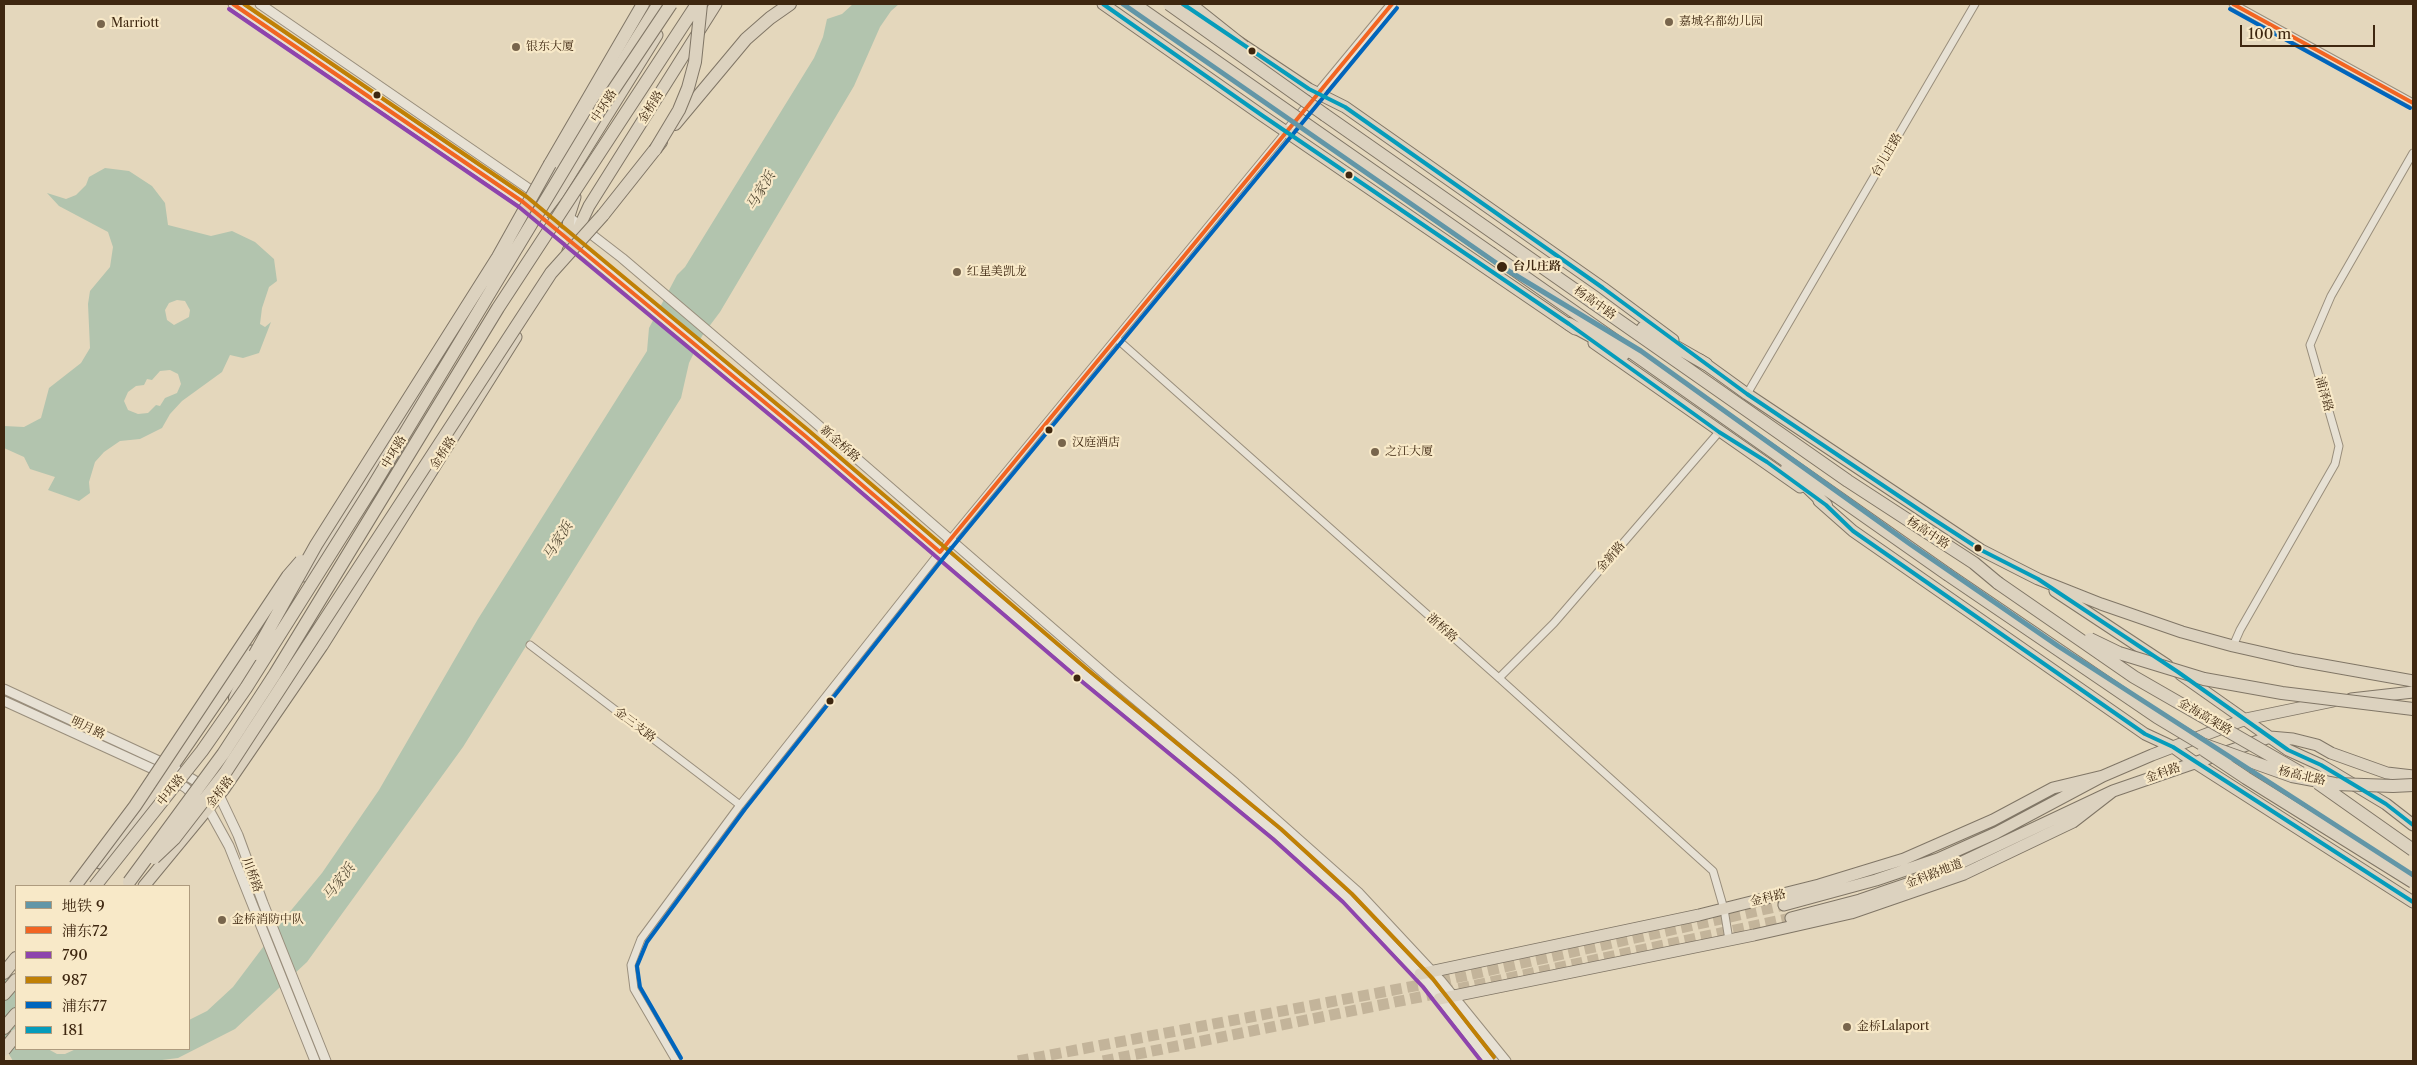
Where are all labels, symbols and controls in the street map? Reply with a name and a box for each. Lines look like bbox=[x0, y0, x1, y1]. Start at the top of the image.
place label: 嘉城名都幼儿园 bbox=[1679, 15, 1763, 29]
scale bar bbox=[2242, 15, 2377, 47]
marker: 嘉城名都幼儿园 bbox=[1663, 16, 1675, 28]
place label: Marriott bbox=[111, 17, 159, 31]
marker: Marriott bbox=[95, 18, 107, 30]
text: 100 m bbox=[2248, 24, 2291, 43]
place label: 银东大厦 bbox=[526, 40, 574, 54]
marker: 银东大厦 bbox=[510, 41, 522, 53]
unlabelled marker bbox=[1247, 46, 1257, 56]
street label: 中环路 bbox=[588, 87, 620, 125]
street label: 金桥路 bbox=[635, 88, 667, 126]
unlabelled marker bbox=[372, 90, 382, 100]
street label: 台儿庄路 bbox=[1869, 131, 1905, 179]
water label: 马家浜 bbox=[743, 169, 779, 213]
unlabelled marker bbox=[1344, 170, 1354, 180]
marker: 台儿庄路 bbox=[1495, 260, 1509, 274]
place label: 台儿庄路 bbox=[1513, 260, 1561, 274]
place label: 红星美凯龙 bbox=[967, 265, 1027, 279]
marker: 红星美凯龙 bbox=[951, 266, 963, 278]
street label: 杨高中路 bbox=[1571, 283, 1619, 323]
street label: 浦泽路 bbox=[2312, 375, 2336, 413]
street label: 新金桥路 bbox=[817, 423, 863, 465]
unlabelled marker bbox=[1044, 425, 1054, 435]
street label: 中环路 bbox=[379, 433, 409, 471]
street label: 金桥路 bbox=[427, 434, 459, 472]
place label: 汉庭酒店 bbox=[1072, 436, 1120, 450]
marker: 汉庭酒店 bbox=[1056, 437, 1068, 449]
place label: 之江大厦 bbox=[1385, 445, 1433, 459]
marker: 之江大厦 bbox=[1369, 446, 1381, 458]
street label: 杨高中路 bbox=[1904, 514, 1952, 552]
water label: 马家浜 bbox=[540, 519, 576, 563]
street label: 金新路 bbox=[1594, 539, 1628, 575]
unlabelled marker bbox=[1973, 543, 1983, 553]
street label: 浙桥路 bbox=[1424, 611, 1460, 645]
unlabelled marker bbox=[1072, 673, 1082, 683]
unlabelled marker bbox=[825, 696, 835, 706]
street label: 金海高架路 bbox=[2175, 696, 2235, 738]
street label: 金三支路 bbox=[611, 705, 659, 745]
street label: 明月路 bbox=[69, 714, 107, 742]
street label: 金科路 bbox=[2144, 760, 2182, 786]
street label: 杨高北路 bbox=[2277, 764, 2327, 788]
street label: 中环路 bbox=[154, 771, 188, 809]
street label: 金桥路 bbox=[203, 773, 237, 811]
street label: 川桥路 bbox=[239, 856, 265, 894]
street label: 金科路地道 bbox=[1903, 857, 1965, 891]
water label: 马家浜 bbox=[319, 860, 359, 904]
legend bbox=[15, 885, 190, 1050]
street label: 金科路 bbox=[1749, 887, 1787, 909]
text: 地铁 9 bbox=[62, 896, 105, 915]
place label: 金桥消防中队 bbox=[232, 913, 304, 927]
marker: 金桥消防中队 bbox=[216, 914, 228, 926]
text: 浦东72 bbox=[62, 921, 108, 940]
text: 790 bbox=[62, 945, 88, 964]
text: 987 bbox=[62, 970, 87, 989]
text: 浦东77 bbox=[62, 996, 107, 1015]
text: 181 bbox=[62, 1020, 84, 1039]
place label: 金桥Lalaport bbox=[1857, 1020, 1929, 1034]
marker: 金桥Lalaport bbox=[1841, 1021, 1853, 1033]

